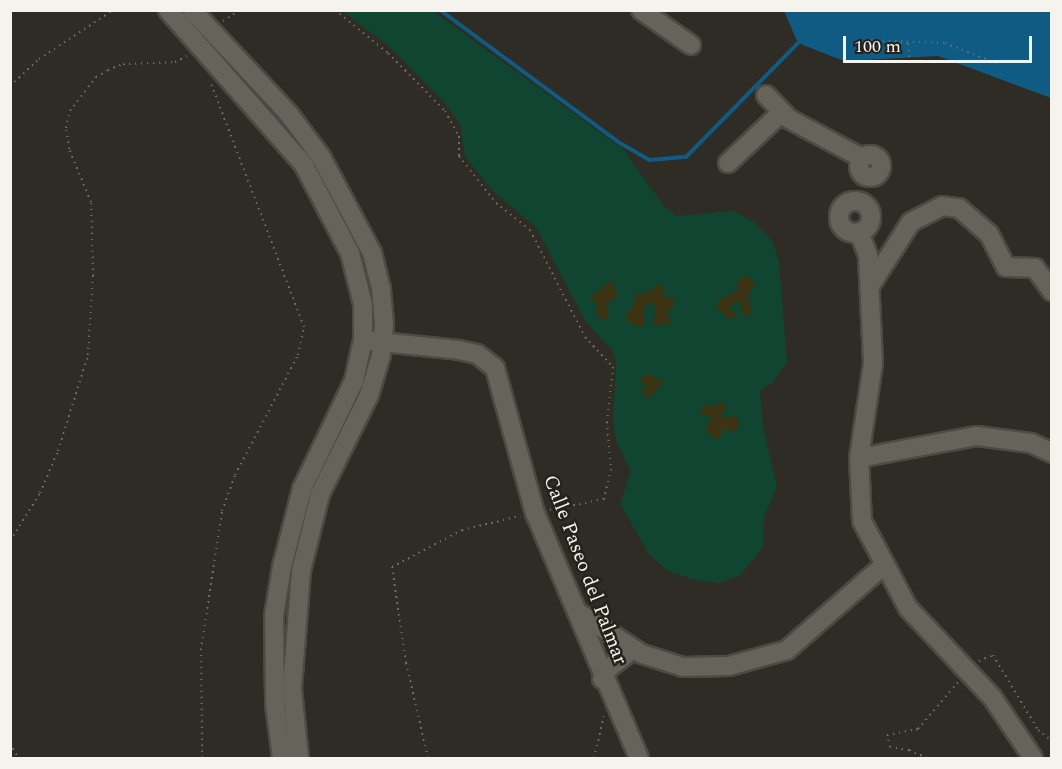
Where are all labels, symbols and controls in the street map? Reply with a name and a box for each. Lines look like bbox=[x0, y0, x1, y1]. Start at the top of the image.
scale bar bbox=[846, 24, 1035, 62]
text: 100 m bbox=[854, 33, 901, 60]
street label: Calle Paseo del Palmar bbox=[538, 472, 632, 668]

